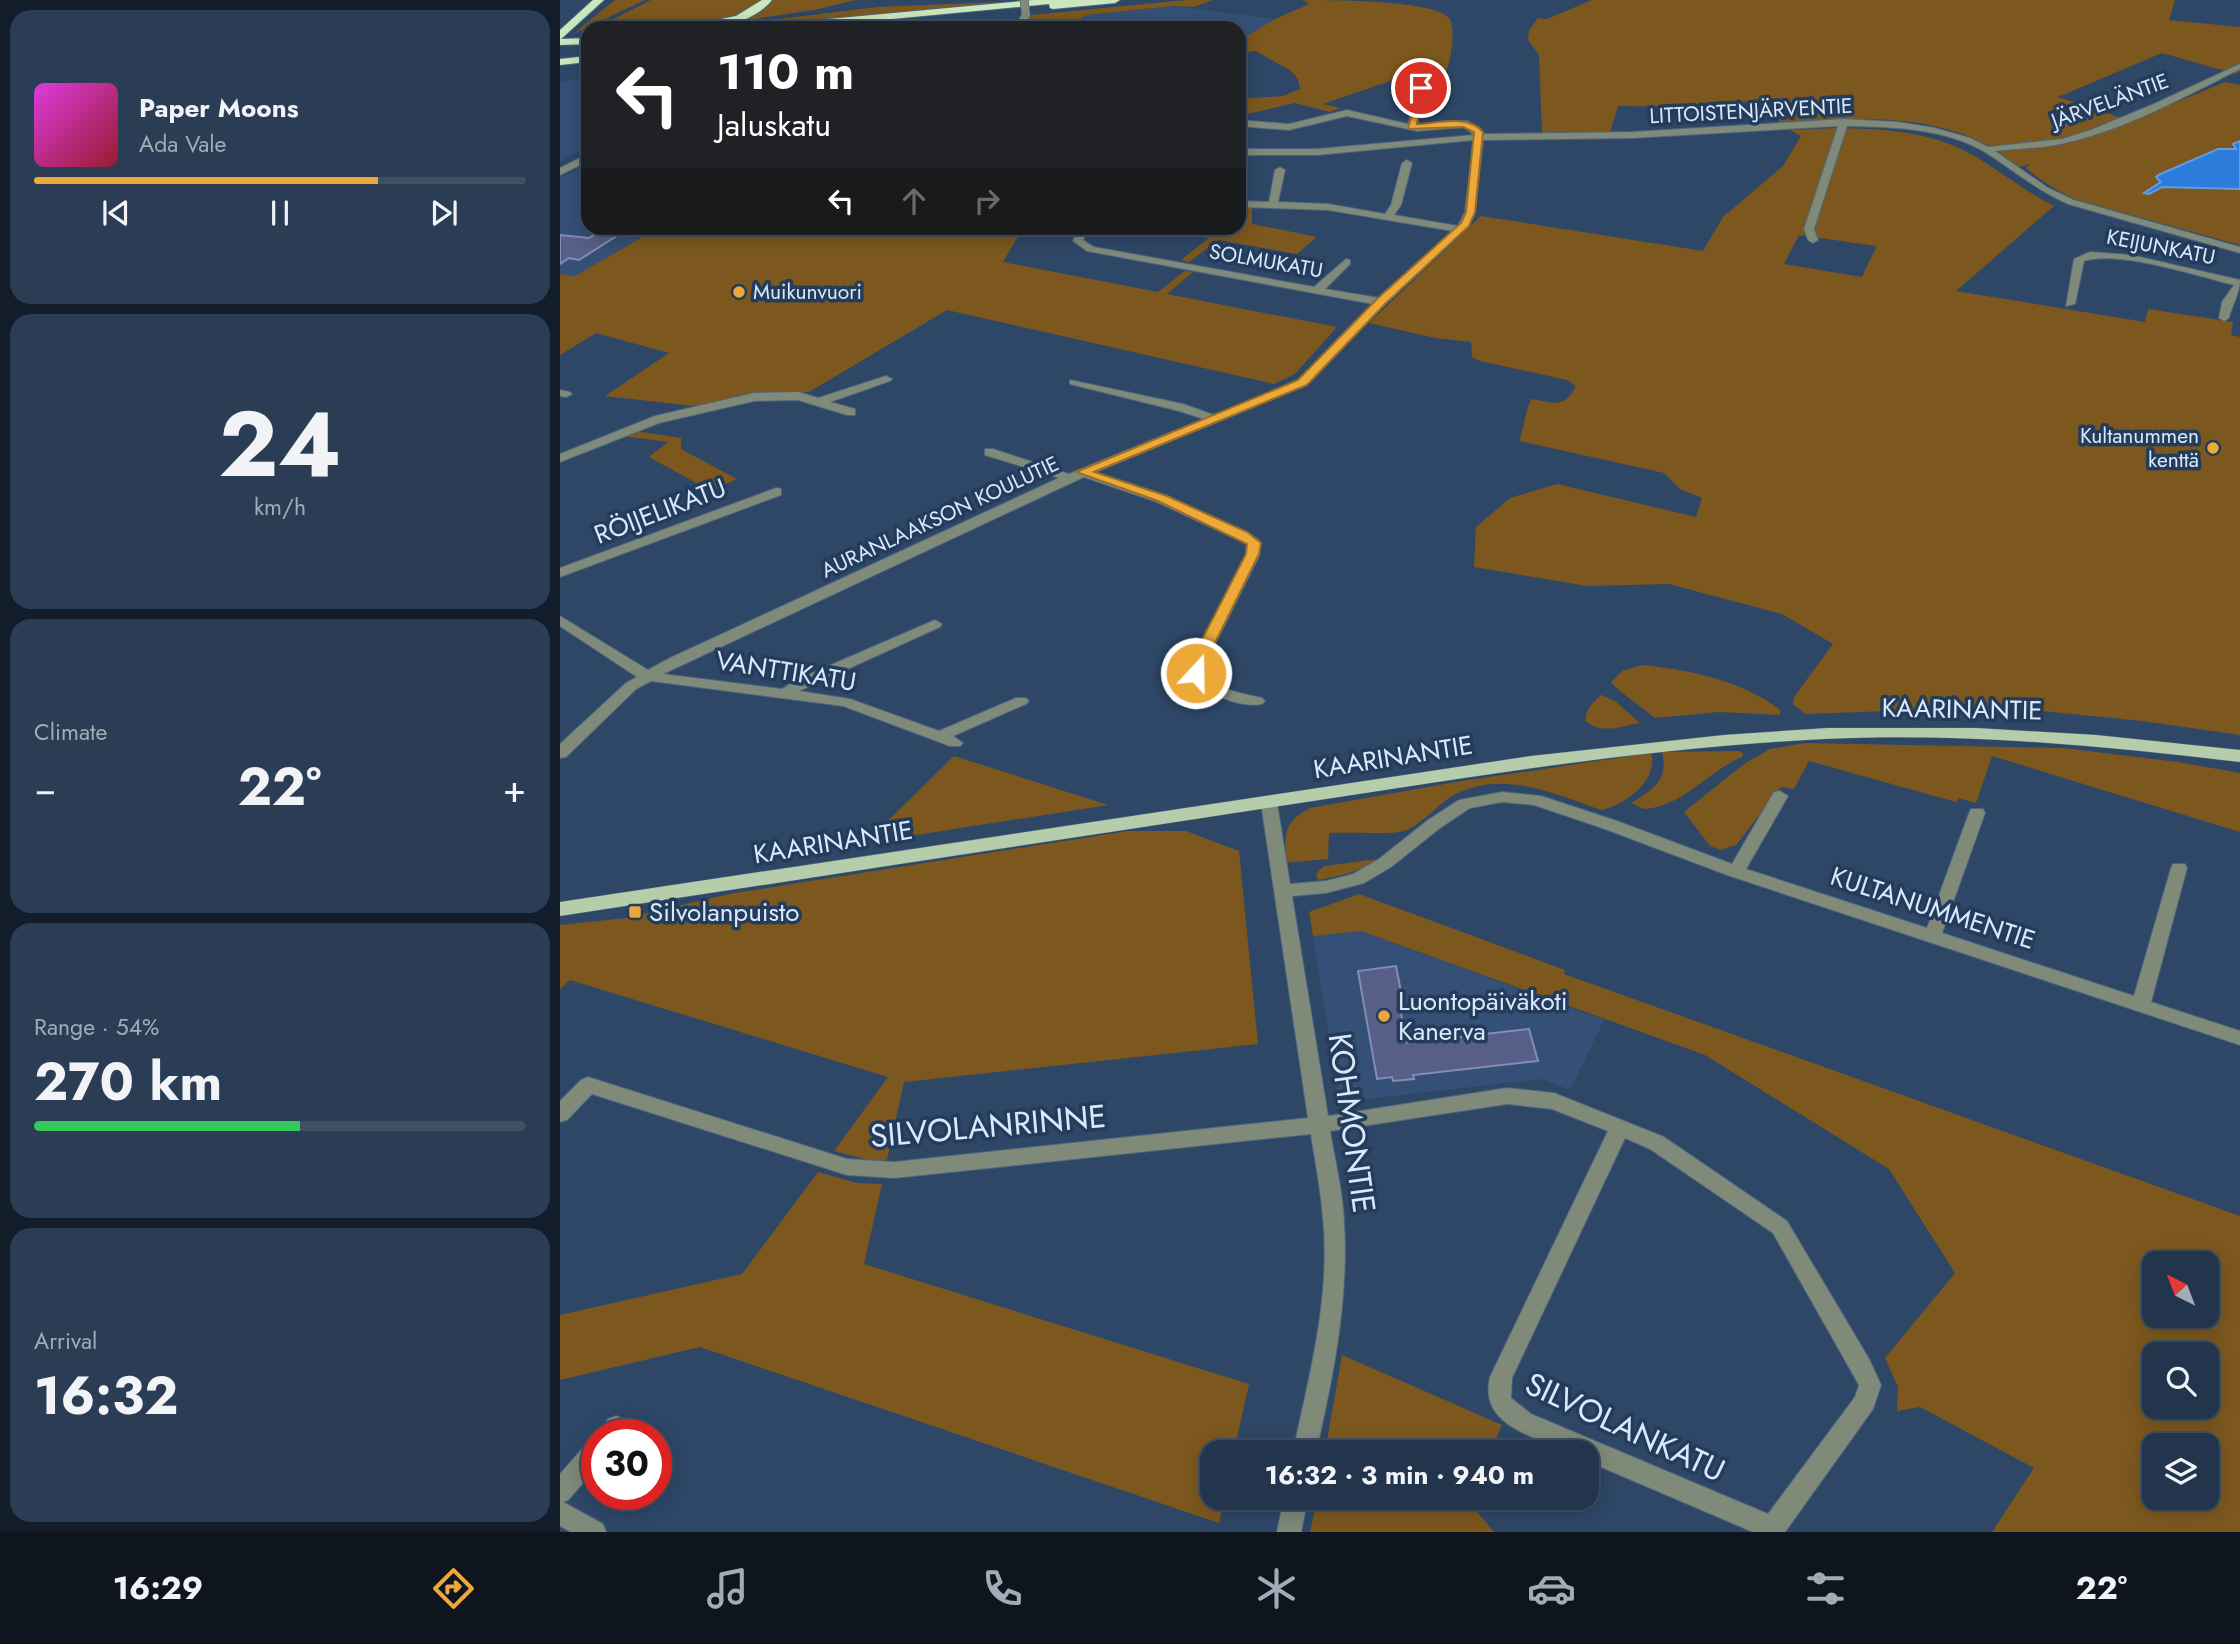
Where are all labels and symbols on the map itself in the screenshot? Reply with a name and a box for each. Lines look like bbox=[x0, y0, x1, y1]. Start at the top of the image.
pin bbox=[1391, 58, 1451, 118]
street label: JÄRVELÄNTIE bbox=[2044, 66, 2173, 137]
street label: LITTOISTENJÄRVENTIE bbox=[1649, 91, 1853, 131]
street label: KEIJUNKATU bbox=[2104, 222, 2218, 272]
street label: SOLMUKATU bbox=[1207, 236, 1325, 286]
place label: Muikunvuori bbox=[753, 277, 862, 307]
marker: Muikunvuori bbox=[731, 284, 747, 300]
place label: Kultanummen kenttä bbox=[2080, 421, 2199, 475]
marker: Kultanummen kenttä bbox=[2205, 440, 2221, 456]
street label: AURANLAAKSON KOULUTIE bbox=[816, 449, 1064, 585]
street label: RÖIJELIKATU bbox=[589, 468, 731, 554]
position arrow bbox=[1159, 636, 1233, 710]
street label: VANTTIKATU bbox=[713, 641, 859, 701]
street label: KAARINANTIE bbox=[1881, 689, 2043, 729]
street label: KAARINANTIE bbox=[1311, 726, 1475, 788]
street label: KAARINANTIE bbox=[751, 811, 915, 873]
street label: KULTANUMMENTIE bbox=[1826, 857, 2040, 959]
place label: Silvolanpuisto bbox=[649, 893, 800, 931]
marker: Silvolanpuisto bbox=[627, 904, 643, 920]
place label: Luontopäiväkoti Kanerva bbox=[1398, 982, 1568, 1050]
marker: Luontopäiväkoti Kanerva bbox=[1376, 1008, 1392, 1024]
street label: KOHMONTIE bbox=[1317, 1030, 1387, 1216]
street label: SILVOLANRINNE bbox=[868, 1093, 1108, 1159]
north arrow bbox=[2142, 1251, 2219, 1328]
street label: SILVOLANKATU bbox=[1518, 1361, 1732, 1493]
speed limit sign: 30 bbox=[581, 1419, 672, 1510]

